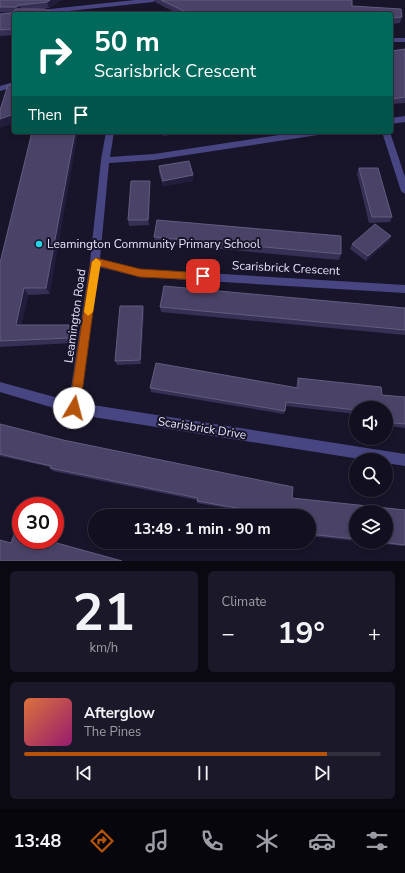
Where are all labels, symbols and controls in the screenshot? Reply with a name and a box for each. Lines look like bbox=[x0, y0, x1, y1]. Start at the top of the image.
text: 50 m bbox=[94, 23, 160, 61]
icon: right bbox=[28, 28, 80, 80]
text: Scarisbrick Crescent bbox=[94, 59, 256, 83]
icon: arrive bbox=[70, 104, 92, 126]
text: Then bbox=[28, 105, 62, 125]
place label: Leamington Community Primary School bbox=[47, 236, 261, 252]
marker: Leamington Community Primary School bbox=[34, 239, 44, 249]
street label: Scarisbrick Crescent bbox=[232, 257, 341, 279]
pin bbox=[186, 259, 220, 293]
icon: arrive bbox=[192, 265, 214, 287]
street label: Leamington Road bbox=[60, 268, 90, 364]
position arrow bbox=[53, 387, 95, 429]
map controls bbox=[349, 401, 393, 549]
button: sound bbox=[349, 401, 393, 445]
street label: Scarisbrick Drive bbox=[157, 413, 247, 443]
button: search bbox=[349, 453, 393, 497]
speed limit sign: 30 bbox=[12, 497, 64, 549]
button: layers bbox=[349, 505, 393, 549]
text: 13:49 · 1 min · 90 m bbox=[133, 519, 271, 539]
text: 21 bbox=[73, 577, 135, 648]
text: Climate bbox=[222, 593, 267, 611]
text: 19° bbox=[278, 613, 325, 654]
text: − bbox=[222, 619, 235, 649]
text: + bbox=[368, 619, 381, 649]
text: km/h bbox=[89, 639, 118, 657]
text: Afterglow bbox=[84, 703, 155, 723]
text: The Pines bbox=[84, 723, 141, 741]
icon: previous bbox=[73, 762, 95, 784]
icon: pause bbox=[192, 762, 214, 784]
icon: next bbox=[311, 762, 333, 784]
icon: directions bbox=[88, 827, 116, 855]
icon: music bbox=[143, 827, 171, 855]
icon: phone bbox=[198, 827, 226, 855]
icon: climate bbox=[253, 827, 281, 855]
icon: car bbox=[308, 827, 336, 855]
icon: filters bbox=[363, 827, 391, 855]
text: 13:48 bbox=[14, 829, 61, 853]

